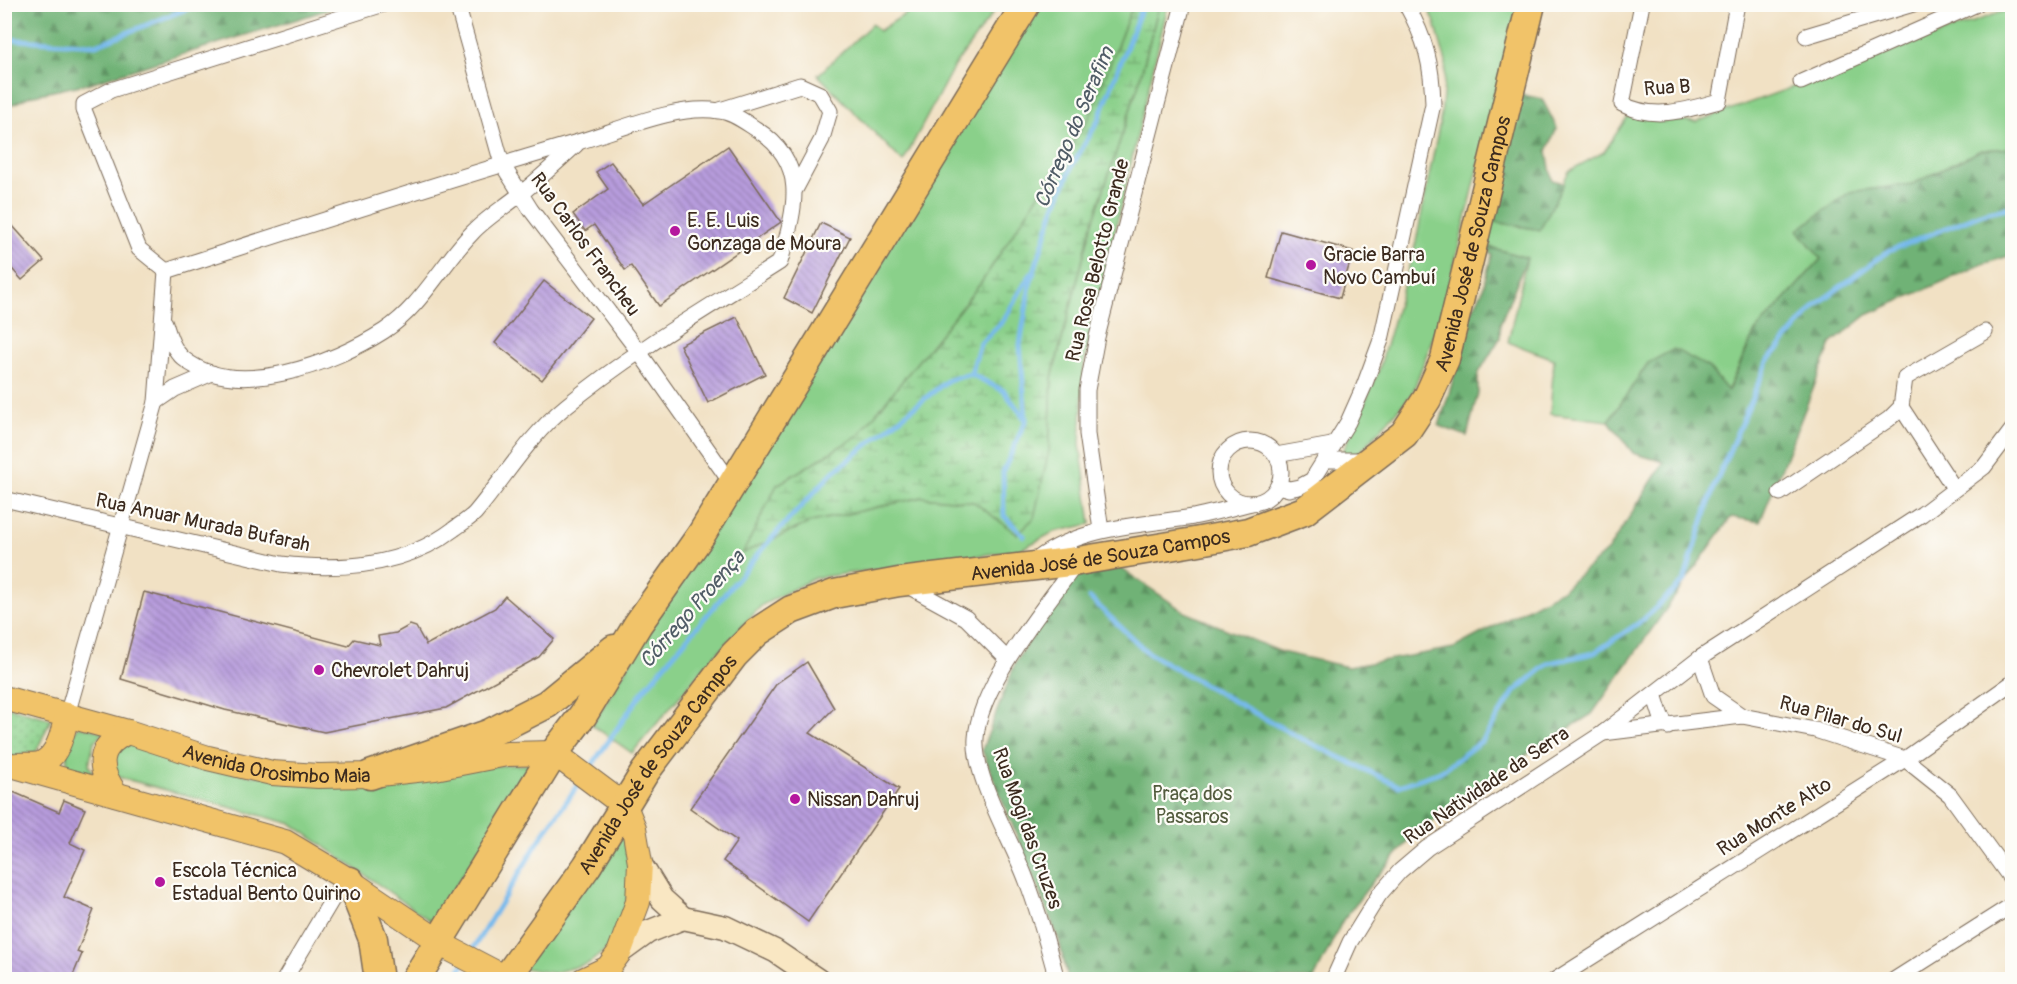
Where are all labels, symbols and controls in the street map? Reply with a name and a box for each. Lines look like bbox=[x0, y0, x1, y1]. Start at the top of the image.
water label: Córrego do Serafim bbox=[1028, 41, 1121, 212]
street label: Rua B bbox=[1643, 73, 1691, 102]
street label: Avenida José de Souza Campos bbox=[1429, 113, 1516, 376]
street label: Rua Rosa Belotto Grande bbox=[1060, 156, 1135, 364]
street label: Rua Carlos Francheu bbox=[525, 168, 646, 321]
place label: E. E. Luis Gonzaga de Moura bbox=[687, 208, 841, 256]
marker: E. E. Luis Gonzaga de Moura bbox=[668, 224, 682, 238]
place label: Gracie Barra Novo Cambuí bbox=[1323, 242, 1436, 290]
marker: Gracie Barra Novo Cambuí bbox=[1304, 258, 1318, 272]
street label: Rua Anuar Murada Bufarah bbox=[93, 488, 312, 557]
street label: Avenida José de Souza Campos bbox=[969, 524, 1232, 587]
water label: Córrego Proença bbox=[634, 544, 752, 674]
street label: Avenida José de Souza Campos bbox=[573, 650, 743, 880]
place label: Chevrolet Dahruj bbox=[331, 658, 469, 683]
marker: Chevrolet Dahruj bbox=[312, 663, 326, 677]
street label: Rua Pilar do Sul bbox=[1777, 690, 1905, 749]
street label: Rua Natividade da Serra bbox=[1399, 721, 1574, 850]
street label: Avenida Orosimbo Maia bbox=[179, 739, 371, 789]
street label: Rua Mogi das Cruzes bbox=[987, 744, 1068, 912]
street label: Rua Monte Alto bbox=[1712, 771, 1836, 862]
park label: Praça dos Passaros bbox=[1152, 781, 1232, 829]
place label: Nissan Dahruj bbox=[807, 787, 919, 812]
marker: Nissan Dahruj bbox=[788, 792, 802, 806]
place label: Escola Técnica Estadual Bento Quirino bbox=[172, 858, 361, 906]
marker: Escola Técnica Estadual Bento Quirino bbox=[153, 875, 167, 889]

